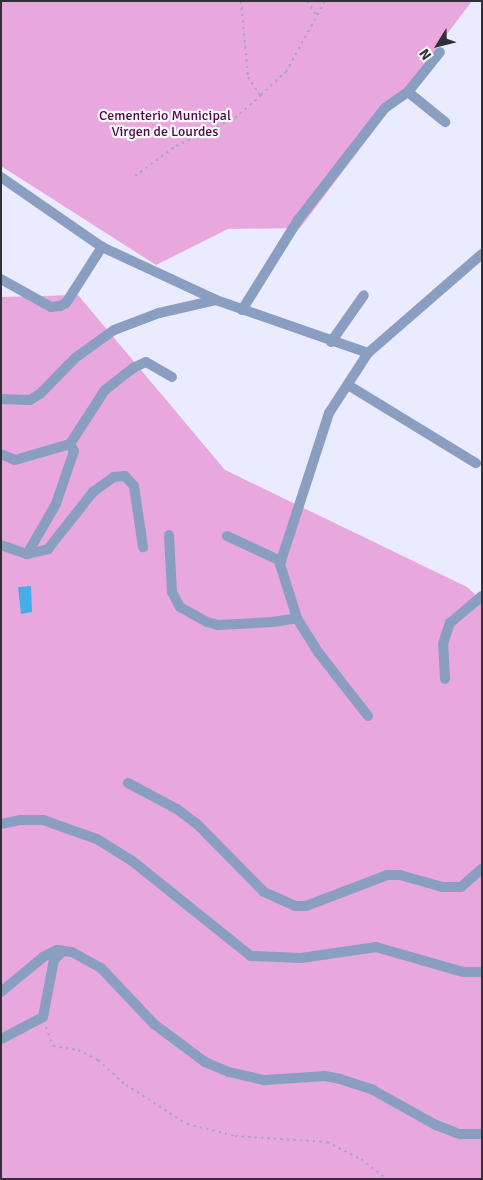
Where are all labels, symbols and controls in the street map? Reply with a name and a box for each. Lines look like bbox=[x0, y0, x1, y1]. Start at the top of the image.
north arrow bbox=[413, 20, 463, 70]
text: N bbox=[416, 45, 435, 63]
park label: Cementerio Municipal Virgen de Lourdes bbox=[99, 108, 231, 140]

